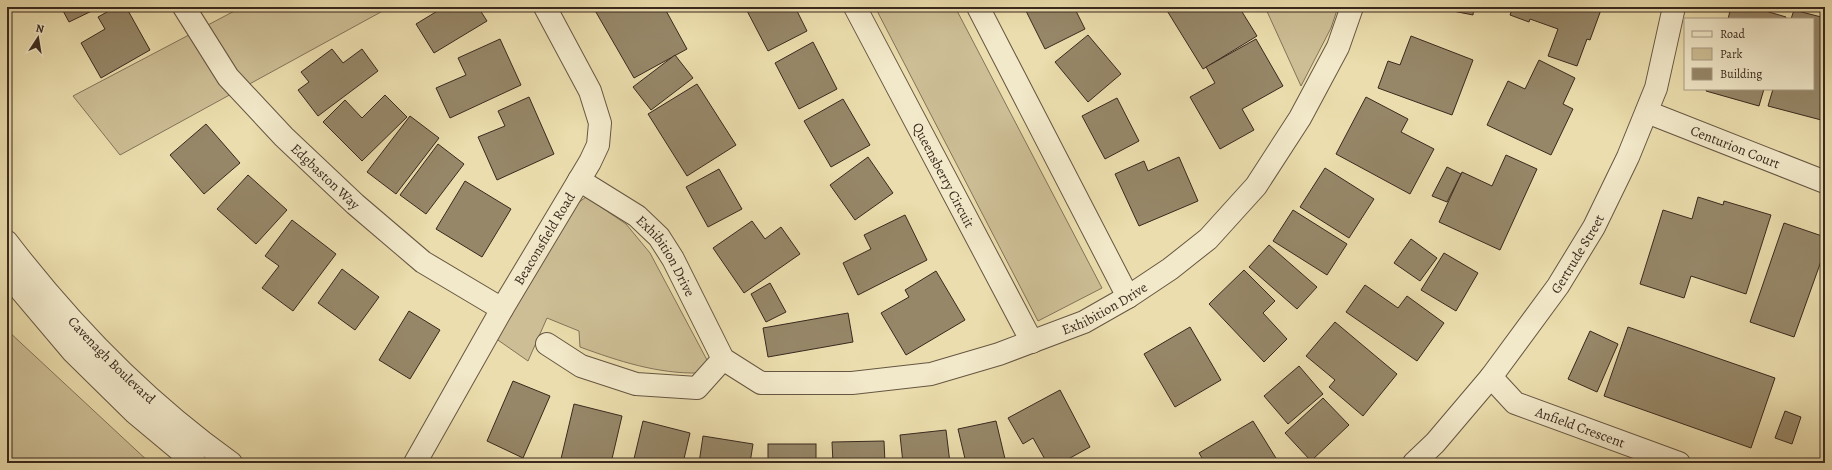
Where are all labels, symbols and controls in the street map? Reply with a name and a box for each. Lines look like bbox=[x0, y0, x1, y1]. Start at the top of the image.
north arrow bbox=[18, 18, 58, 58]
legend bbox=[1684, 18, 1814, 90]
text: N bbox=[34, 21, 45, 37]
text: Road bbox=[1720, 26, 1746, 42]
text: Park bbox=[1720, 46, 1743, 62]
text: Building bbox=[1720, 66, 1762, 82]
street label: Queensberry Circuit bbox=[908, 119, 980, 231]
street label: Centurion Court bbox=[1688, 121, 1783, 173]
street label: Edgbaston Way bbox=[287, 139, 365, 214]
street label: Beaconsfield Road bbox=[509, 188, 579, 288]
street label: Exhibition Drive bbox=[632, 211, 700, 300]
street label: Gertrude Street bbox=[1546, 211, 1608, 297]
street label: Exhibition Drive bbox=[1059, 277, 1151, 339]
street label: Cavenagh Boulevard bbox=[64, 312, 160, 408]
street label: Anfield Crescent bbox=[1532, 402, 1628, 452]

